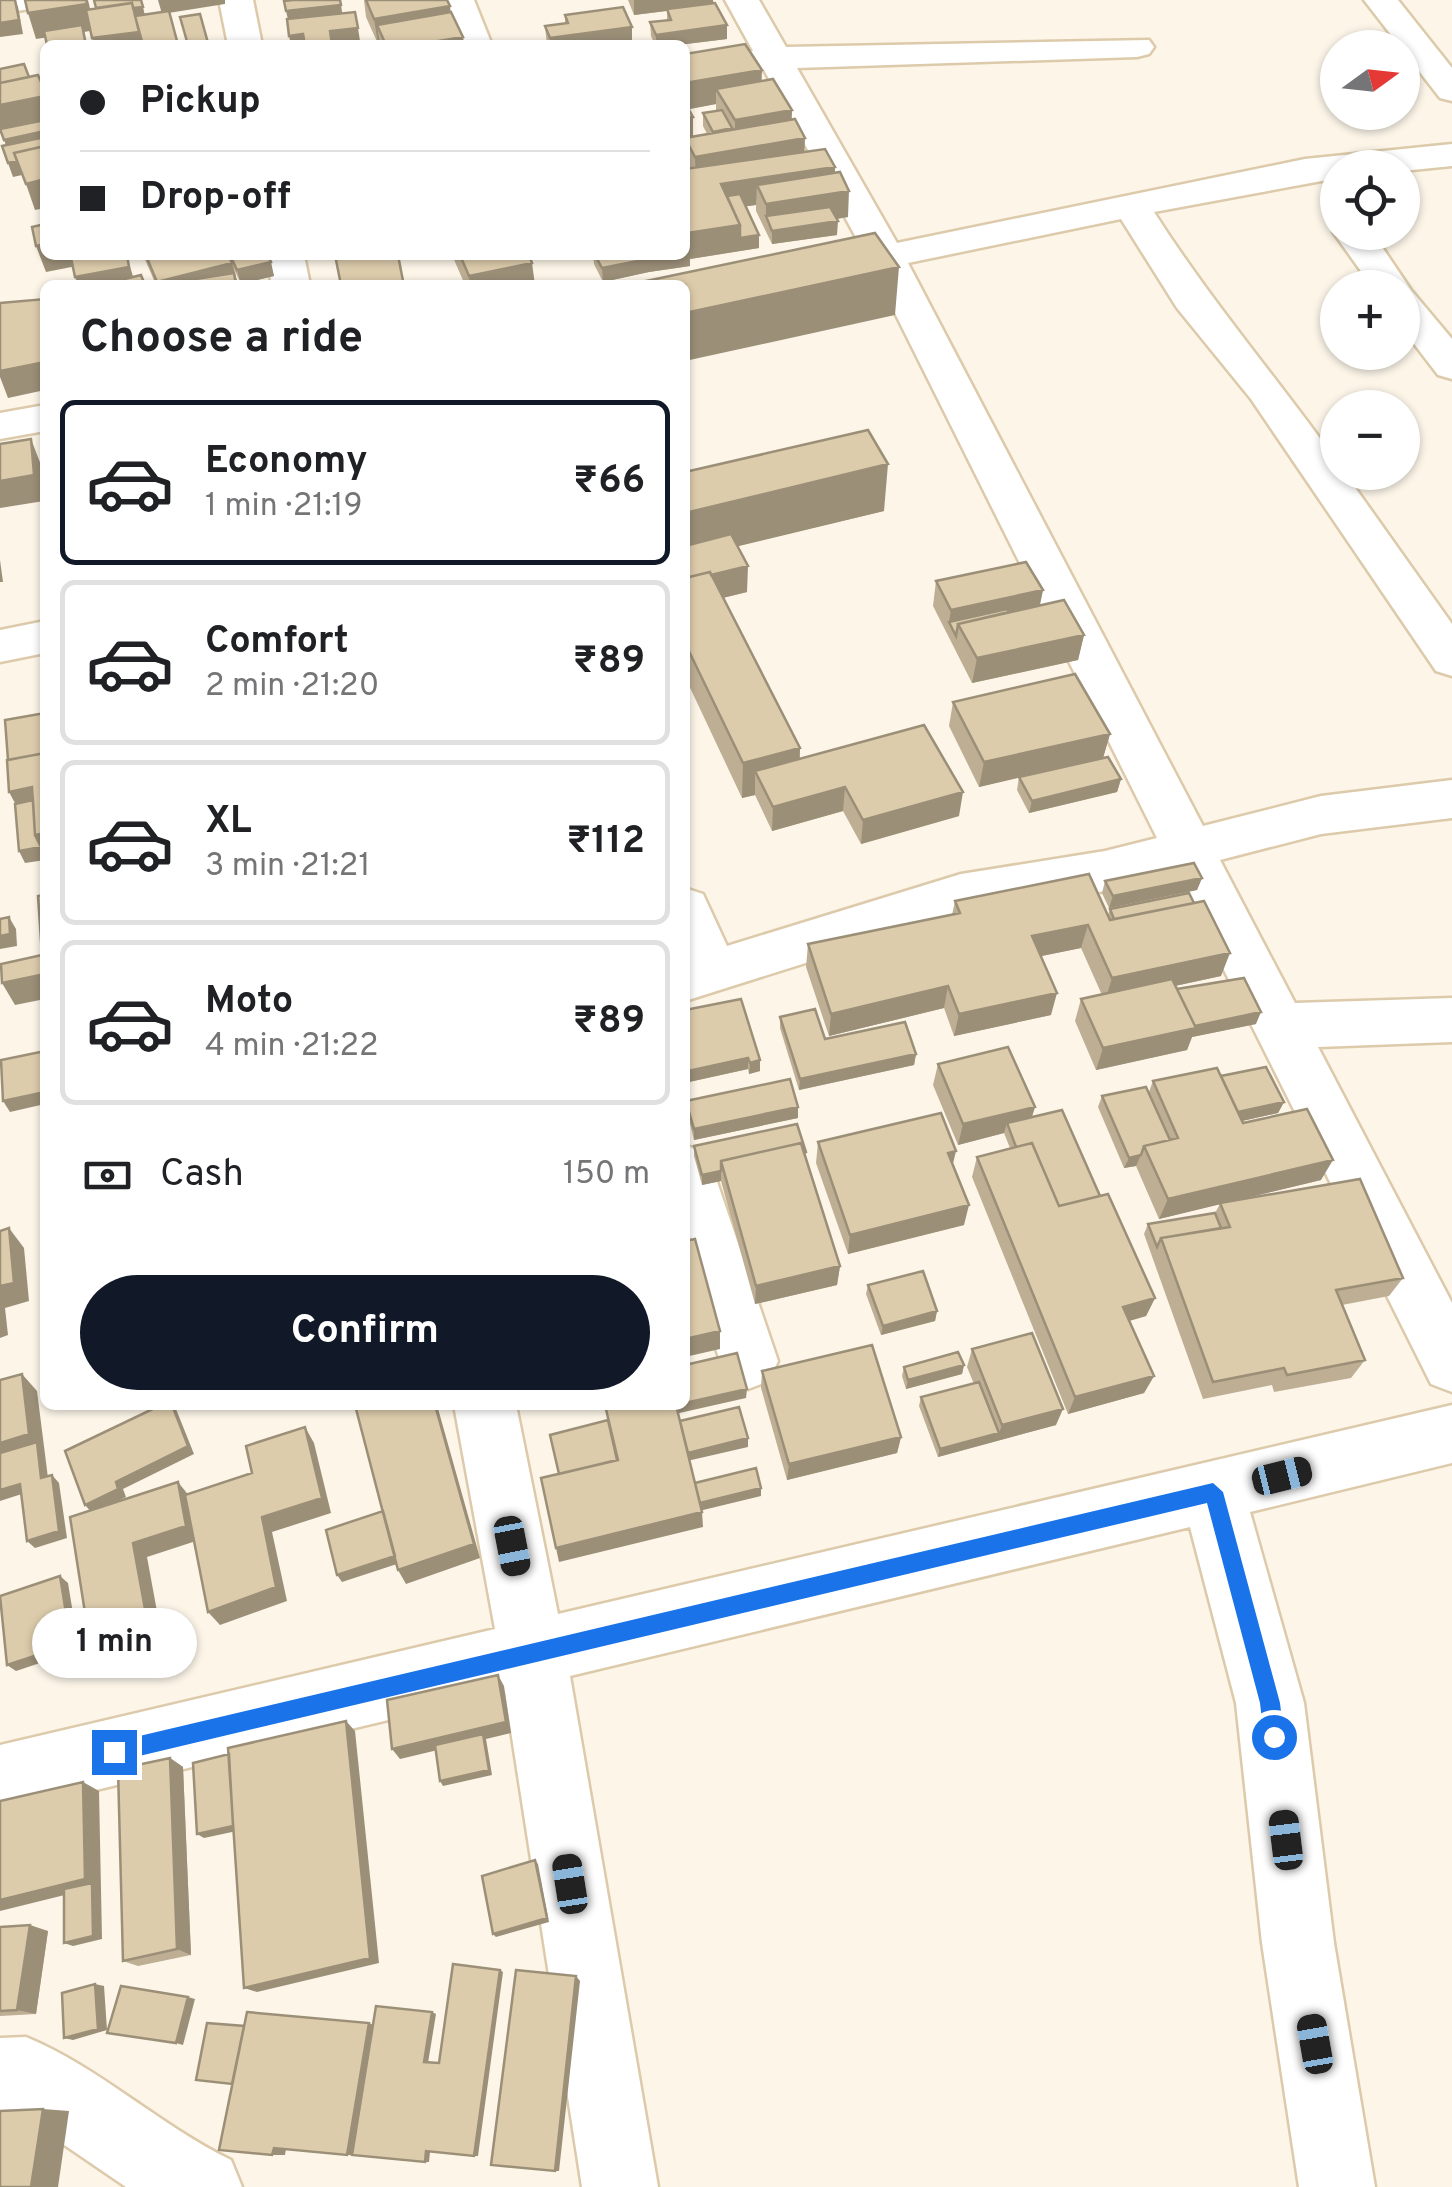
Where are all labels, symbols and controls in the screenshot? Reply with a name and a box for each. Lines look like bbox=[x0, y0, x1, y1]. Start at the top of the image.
north arrow bbox=[1320, 30, 1420, 130]
map controls bbox=[1320, 30, 1420, 490]
text: Pickup bbox=[140, 78, 261, 127]
button: locate bbox=[1320, 150, 1420, 250]
text: Drop-off bbox=[140, 174, 291, 223]
button: + bbox=[1320, 270, 1420, 370]
text: Choose a ride bbox=[80, 311, 363, 368]
button: − bbox=[1320, 390, 1420, 490]
icon: car bbox=[85, 438, 175, 528]
text: Economy bbox=[205, 438, 367, 487]
text: ₹66 bbox=[573, 458, 645, 507]
text: 1 min · 21:19 bbox=[205, 487, 363, 527]
icon: car bbox=[85, 618, 175, 708]
text: Comfort bbox=[205, 618, 349, 667]
text: ₹89 bbox=[573, 638, 645, 687]
text: 2 min · 21:20 bbox=[205, 667, 379, 707]
icon: car bbox=[85, 798, 175, 888]
text: XL bbox=[205, 798, 252, 847]
text: ₹112 bbox=[566, 818, 645, 867]
text: 3 min · 21:21 bbox=[205, 847, 370, 887]
icon: car bbox=[85, 978, 175, 1068]
text: Moto bbox=[205, 978, 293, 1027]
text: ₹89 bbox=[573, 998, 645, 1047]
text: 4 min · 21:22 bbox=[205, 1027, 379, 1067]
icon: cash bbox=[80, 1148, 135, 1203]
text: Cash bbox=[160, 1151, 244, 1200]
text: 150 m bbox=[563, 1155, 650, 1195]
button: Confirm bbox=[80, 1275, 650, 1390]
car bbox=[1249, 1454, 1315, 1498]
car bbox=[492, 1514, 532, 1578]
callout: 1 min bbox=[32, 1607, 196, 1677]
text: 1 min bbox=[76, 1623, 153, 1663]
route start bbox=[1252, 1715, 1297, 1760]
route end bbox=[92, 1730, 137, 1775]
car bbox=[1267, 1808, 1305, 1872]
car bbox=[550, 1852, 590, 1916]
car bbox=[1295, 2012, 1335, 2076]

